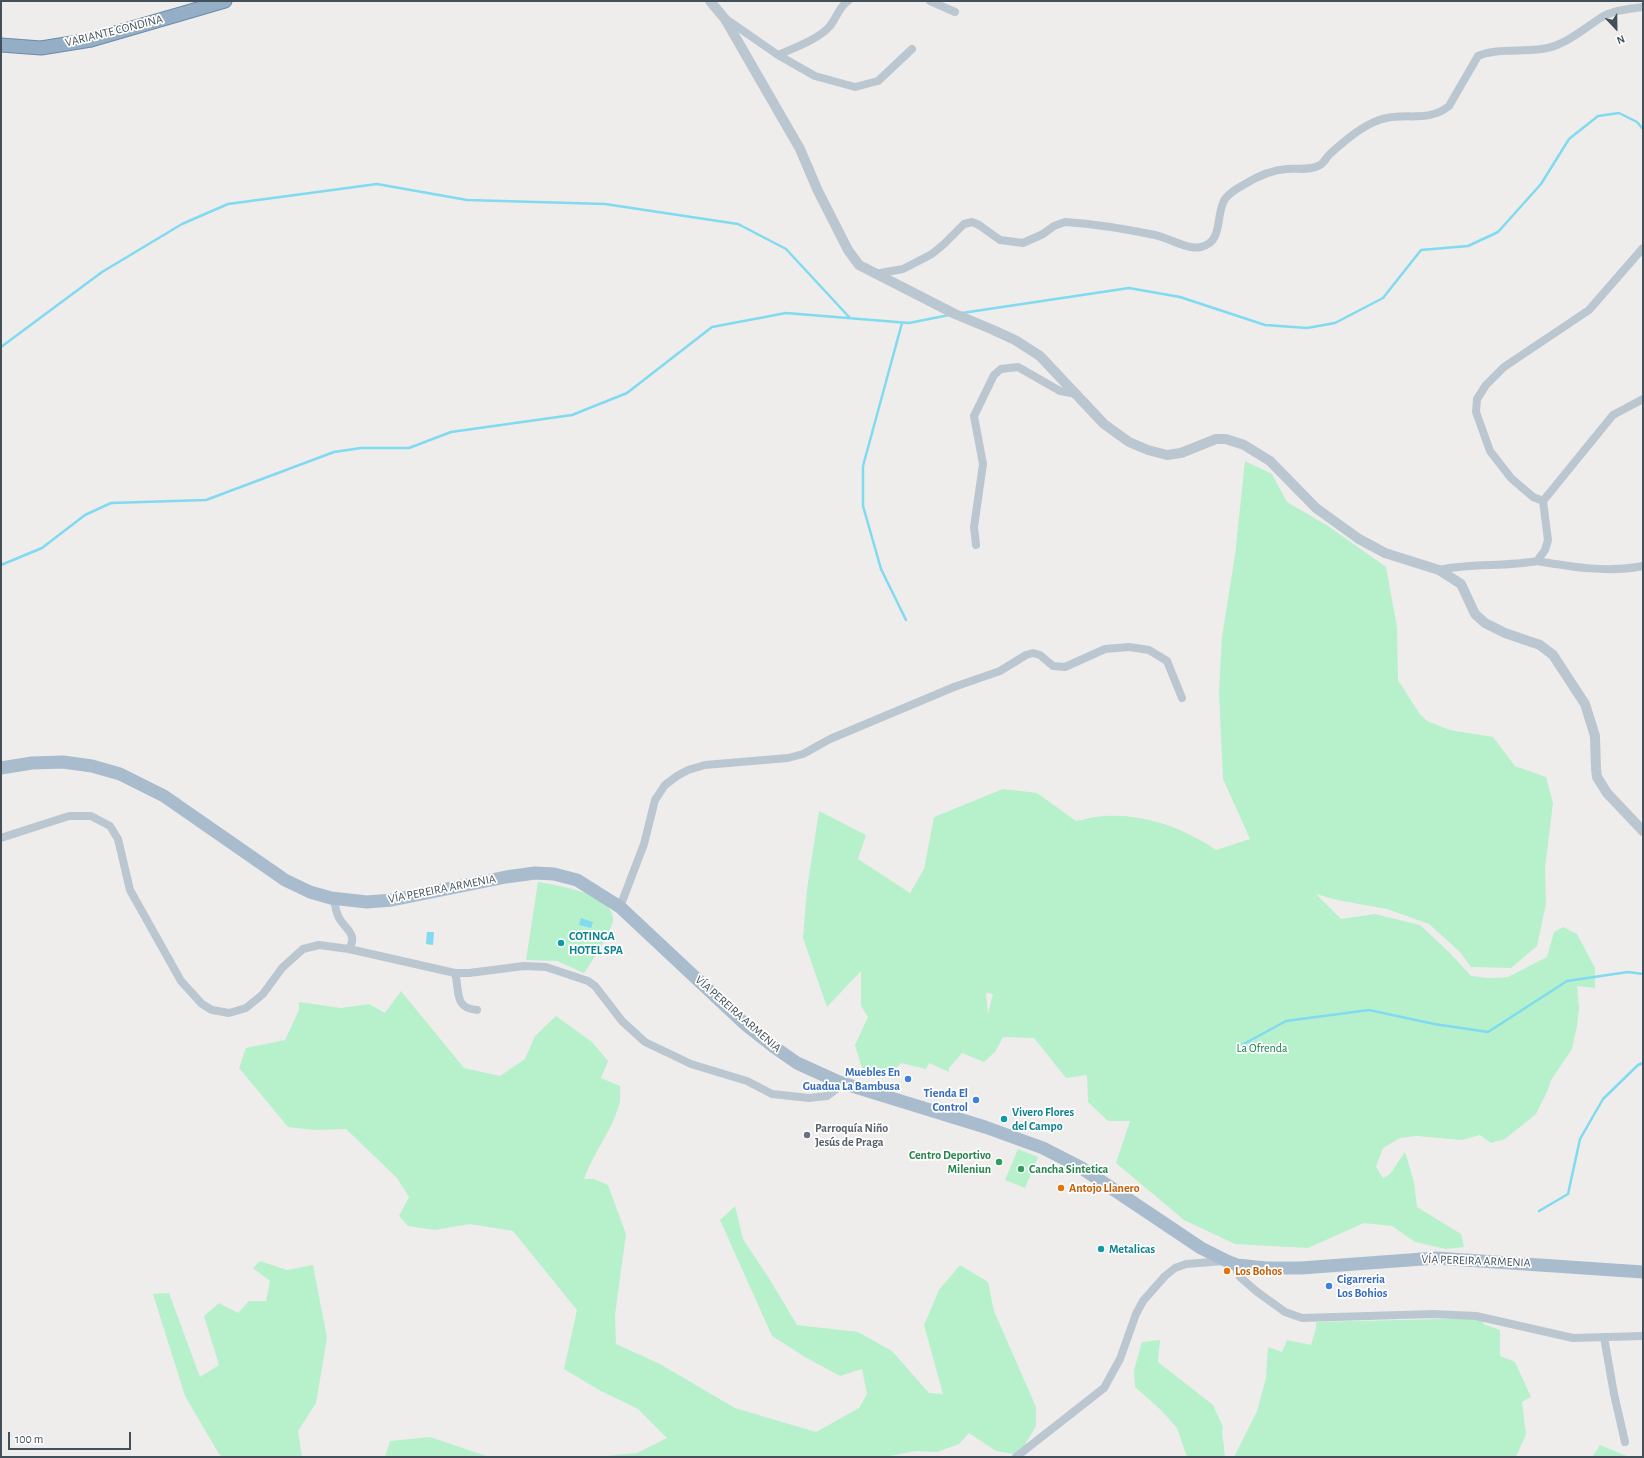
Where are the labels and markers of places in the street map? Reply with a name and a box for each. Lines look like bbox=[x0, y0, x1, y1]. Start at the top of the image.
place label: COTINGA HOTEL SPA bbox=[569, 929, 623, 957]
marker: COTINGA HOTEL SPA bbox=[556, 938, 566, 948]
place label: Muebles En Guadua La Bambusa bbox=[803, 1065, 900, 1093]
marker: Muebles En Guadua La Bambusa bbox=[903, 1074, 913, 1084]
place label: Tienda El Control bbox=[924, 1086, 968, 1114]
marker: Tienda El Control bbox=[971, 1095, 981, 1105]
place label: Vivero Flores del Campo bbox=[1012, 1105, 1074, 1133]
marker: Vivero Flores del Campo bbox=[999, 1114, 1009, 1124]
place label: Parroquía Niño Jesús de Praga bbox=[815, 1121, 888, 1149]
marker: Parroquía Niño Jesús de Praga bbox=[802, 1130, 812, 1140]
place label: Centro Deportivo Mileniun bbox=[909, 1148, 991, 1176]
marker: Centro Deportivo Mileniun bbox=[994, 1157, 1004, 1167]
place label: Cancha Sintetica bbox=[1029, 1162, 1108, 1176]
marker: Cancha Sintetica bbox=[1016, 1164, 1026, 1174]
place label: Antojo Llanero bbox=[1069, 1181, 1140, 1195]
marker: Antojo Llanero bbox=[1056, 1183, 1066, 1193]
place label: Metalicas bbox=[1109, 1242, 1155, 1256]
marker: Metalicas bbox=[1096, 1244, 1106, 1254]
place label: Los Bohos bbox=[1235, 1264, 1282, 1278]
marker: Los Bohos bbox=[1222, 1266, 1232, 1276]
place label: Cigarreria Los Bohios bbox=[1337, 1272, 1387, 1300]
marker: Cigarreria Los Bohios bbox=[1324, 1281, 1334, 1291]

